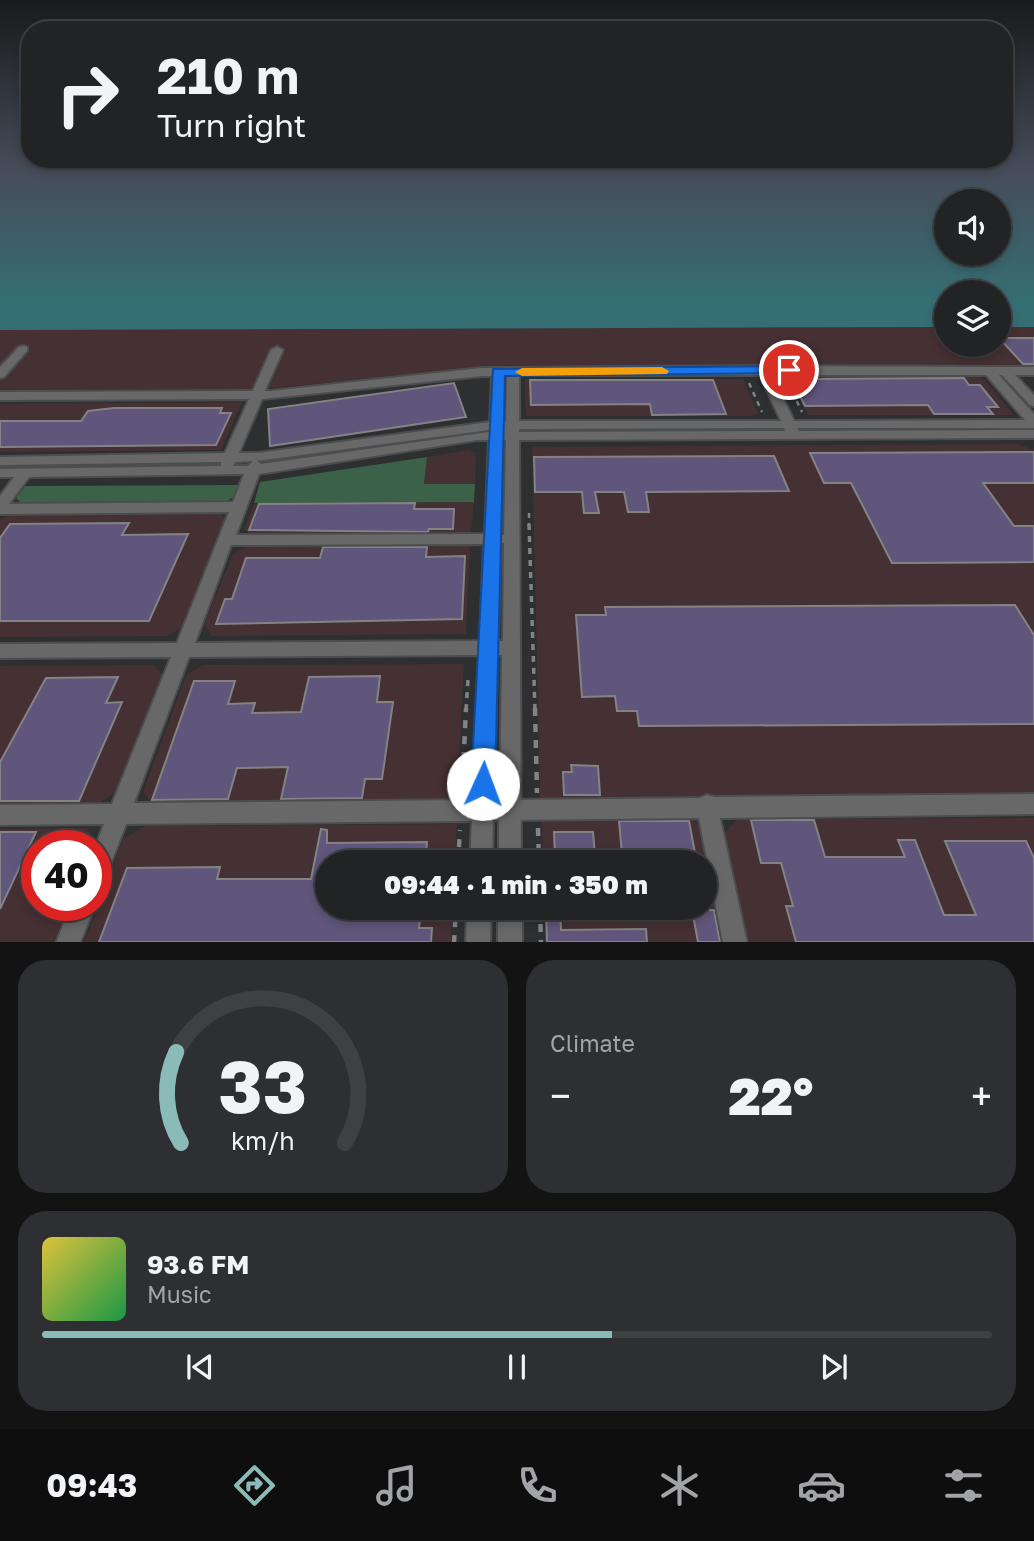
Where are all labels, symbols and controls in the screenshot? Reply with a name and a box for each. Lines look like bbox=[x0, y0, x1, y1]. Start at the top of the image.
text: 210 m bbox=[157, 46, 299, 105]
icon: right bbox=[42, 49, 133, 140]
text: Turn right bbox=[157, 106, 306, 144]
map controls bbox=[934, 189, 1011, 357]
button: sound bbox=[934, 189, 1011, 266]
button: layers bbox=[934, 280, 1011, 357]
pin bbox=[759, 340, 819, 400]
icon: arrive bbox=[770, 351, 808, 389]
position arrow bbox=[446, 747, 520, 821]
speed limit sign: 40 bbox=[21, 830, 112, 921]
text: 09:44 · 1 min · 350 m bbox=[384, 869, 648, 900]
text: Climate bbox=[550, 1029, 635, 1057]
text: 33 bbox=[219, 1042, 307, 1129]
text: 22° bbox=[729, 1064, 813, 1126]
text: − bbox=[550, 1073, 571, 1118]
text: + bbox=[971, 1073, 992, 1118]
text: km/h bbox=[231, 1124, 295, 1155]
text: 93.6 FM bbox=[147, 1249, 249, 1280]
text: Music bbox=[147, 1280, 212, 1308]
icon: previous bbox=[181, 1348, 219, 1386]
icon: pause bbox=[498, 1348, 536, 1386]
icon: next bbox=[815, 1348, 853, 1386]
icon: directions bbox=[230, 1461, 279, 1510]
icon: music bbox=[372, 1461, 421, 1510]
icon: phone bbox=[513, 1461, 562, 1510]
icon: climate bbox=[655, 1461, 704, 1510]
icon: car bbox=[797, 1461, 846, 1510]
icon: filters bbox=[939, 1461, 988, 1510]
text: 09:43 bbox=[46, 1466, 137, 1504]

